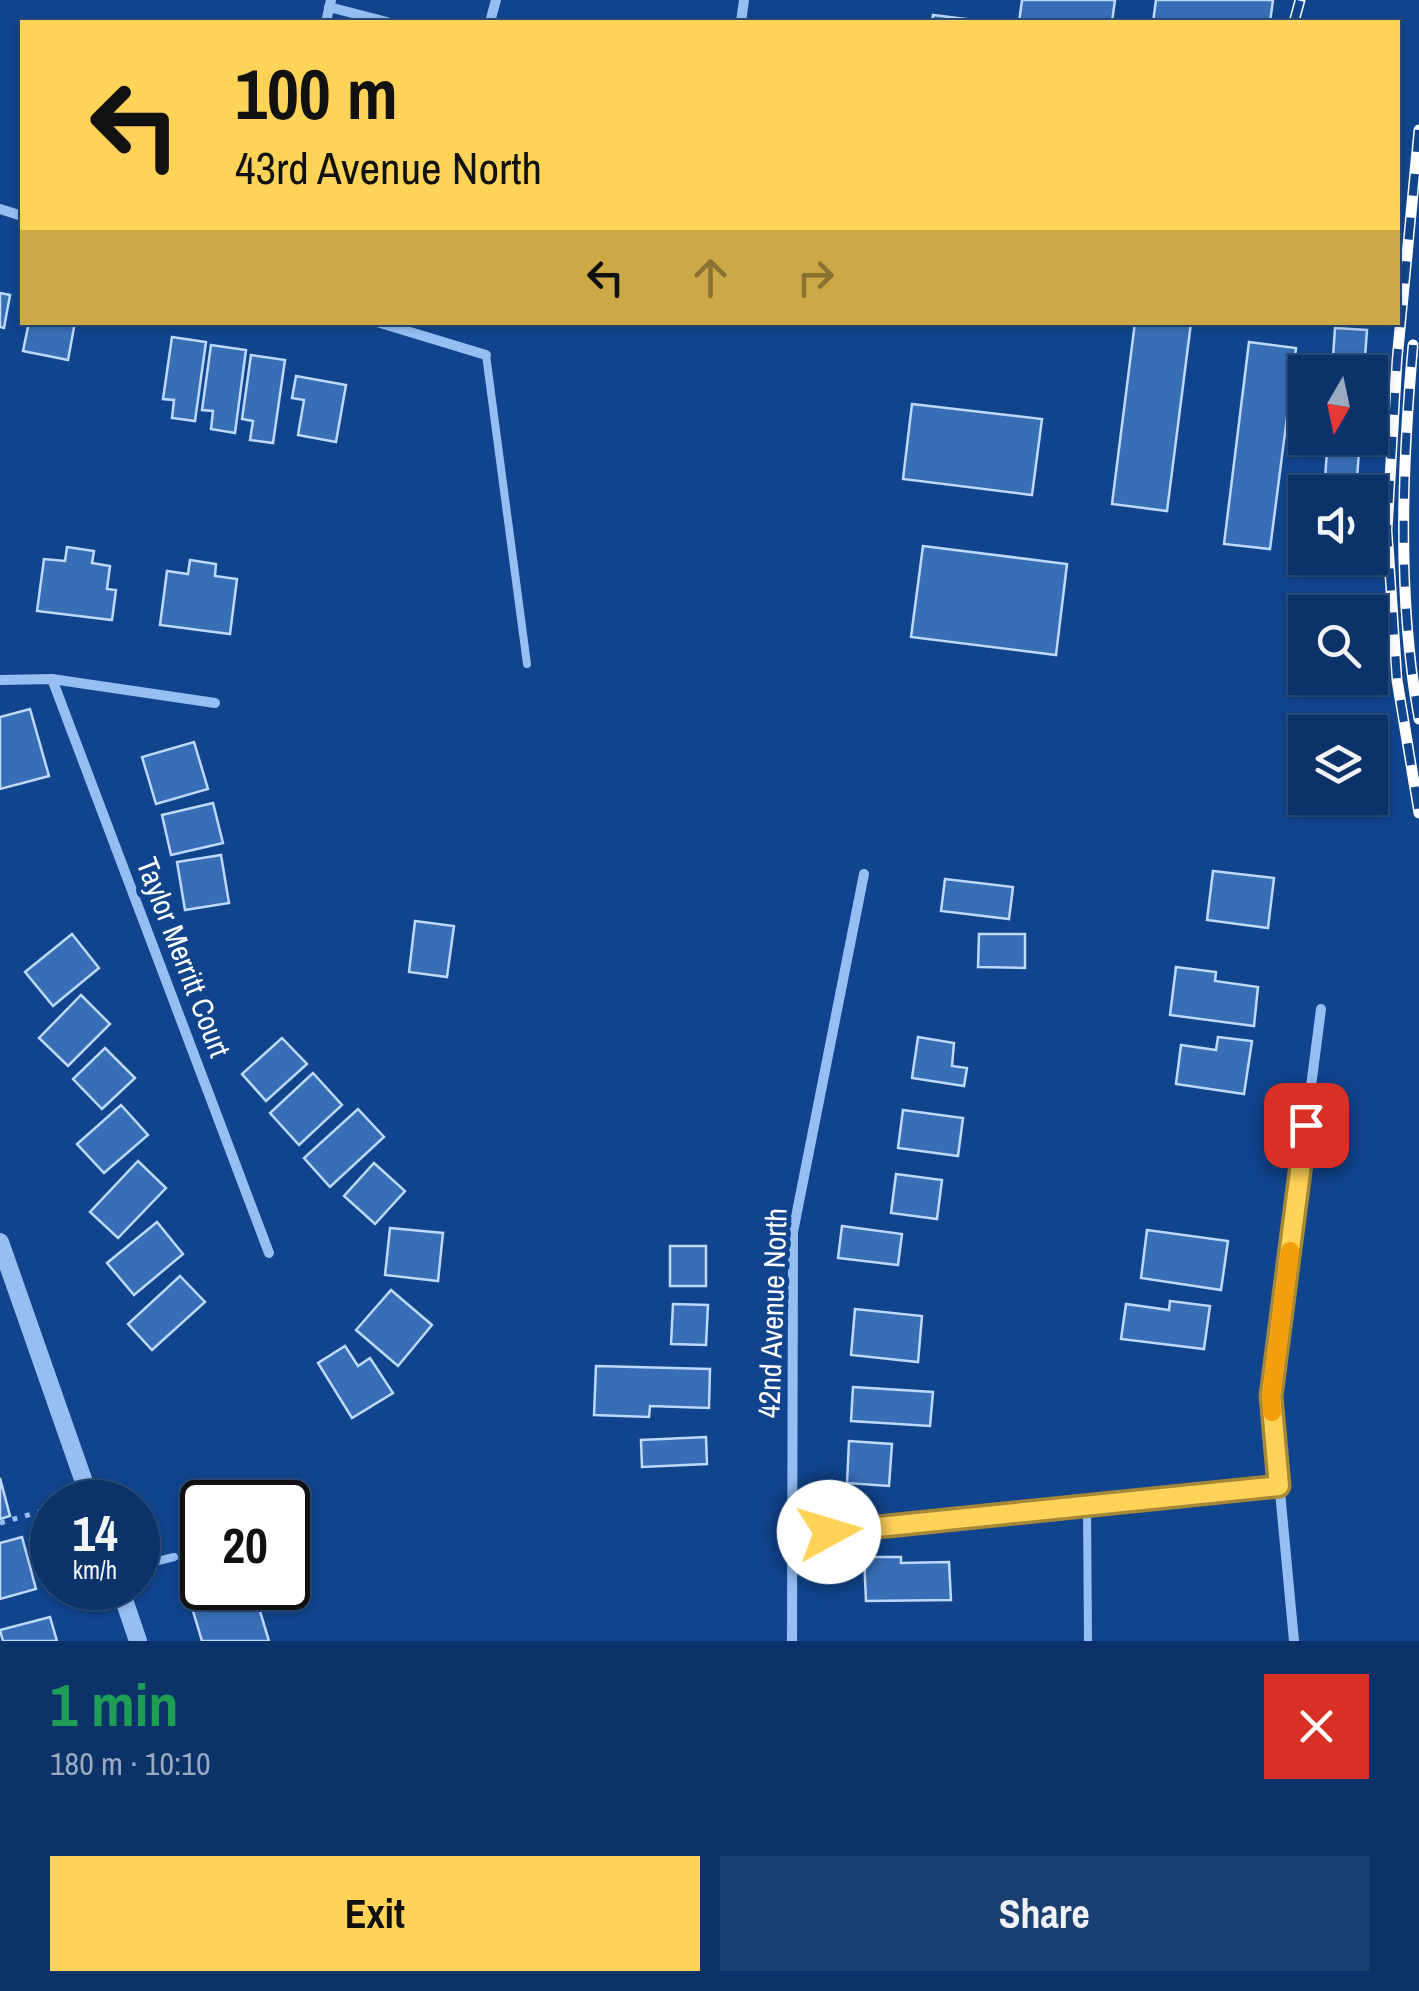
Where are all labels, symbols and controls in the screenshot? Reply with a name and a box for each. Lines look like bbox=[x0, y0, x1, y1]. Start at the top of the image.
text: 100 m bbox=[235, 47, 398, 141]
icon: left bbox=[70, 60, 200, 190]
text: 43rd Avenue North bbox=[235, 137, 542, 198]
icon: left bbox=[578, 250, 633, 305]
icon: ahead bbox=[683, 250, 738, 305]
icon: right bbox=[788, 250, 843, 305]
north arrow bbox=[1288, 355, 1388, 455]
map controls bbox=[1288, 355, 1388, 815]
button: sound bbox=[1288, 475, 1388, 575]
button: search bbox=[1288, 595, 1388, 695]
button: layers bbox=[1288, 715, 1388, 815]
street label: Taylor Merritt Court bbox=[128, 851, 241, 1063]
pin bbox=[1264, 1083, 1349, 1168]
icon: arrive bbox=[1279, 1098, 1334, 1153]
street label: 42nd Avenue North bbox=[748, 1207, 796, 1419]
speed limit sign: 20 bbox=[180, 1480, 310, 1610]
position arrow bbox=[777, 1480, 881, 1584]
text: 14 bbox=[72, 1499, 118, 1567]
text: km/h bbox=[73, 1553, 117, 1587]
text: 1 min bbox=[50, 1664, 179, 1745]
button: close bbox=[1264, 1674, 1369, 1779]
text: 180 m · 10:10 bbox=[50, 1742, 210, 1785]
button: Exit bbox=[50, 1856, 700, 1971]
button: Share bbox=[720, 1856, 1369, 1971]

